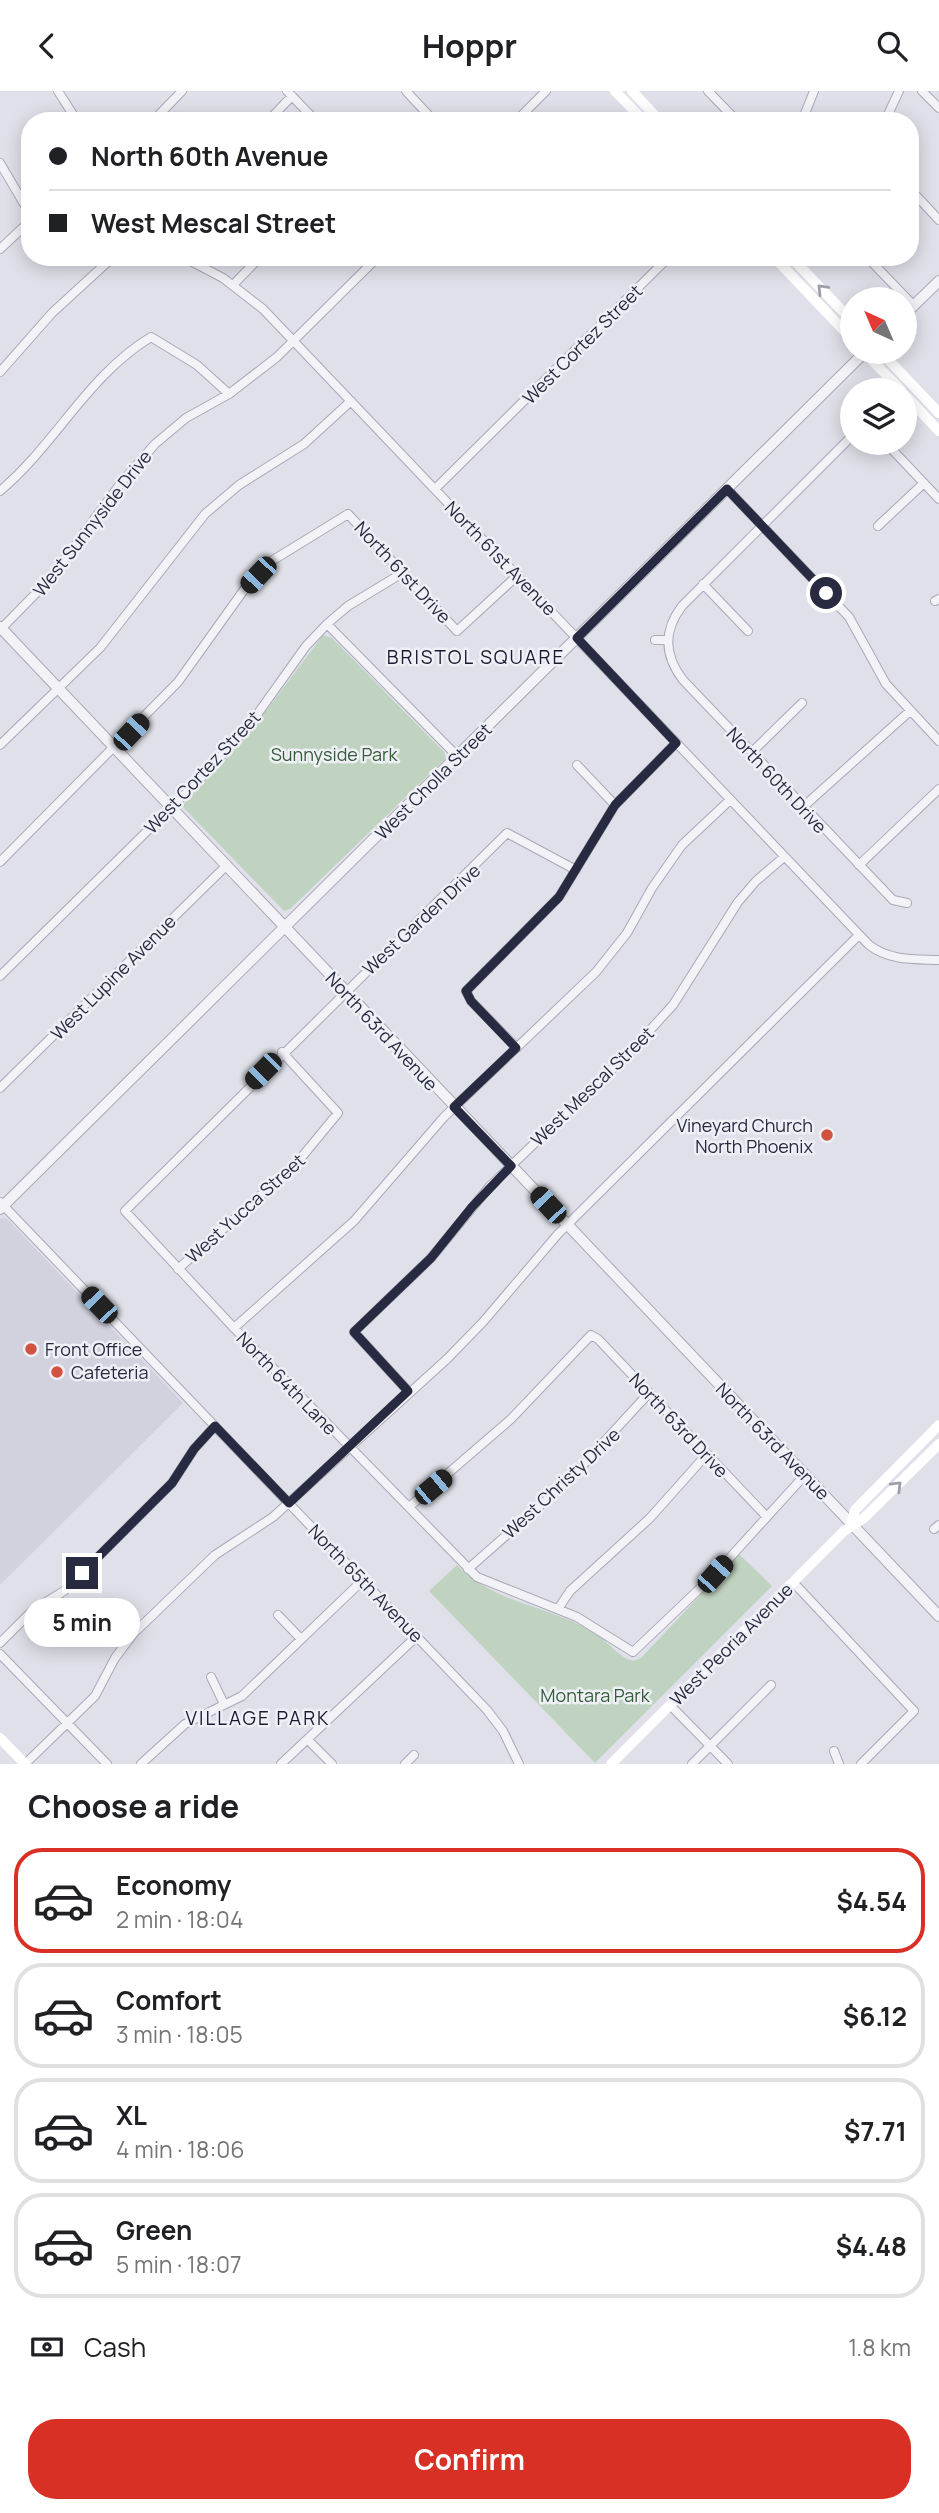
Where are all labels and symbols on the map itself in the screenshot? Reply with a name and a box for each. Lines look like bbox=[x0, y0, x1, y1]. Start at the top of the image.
street label: West Cortez Street bbox=[517, 279, 647, 409]
one-way arrow bbox=[817, 285, 830, 298]
north arrow bbox=[840, 287, 917, 364]
street label: West Sunnyside Drive bbox=[27, 445, 157, 601]
street label: North 61st Avenue bbox=[440, 495, 562, 621]
street label: North 61st Drive bbox=[349, 516, 457, 628]
car bbox=[236, 552, 281, 598]
route start bbox=[810, 577, 842, 609]
district label: BRISTOL SQUARE bbox=[387, 644, 565, 670]
street label: West Cortez Street bbox=[139, 705, 265, 839]
car bbox=[109, 709, 154, 755]
street label: West Cholla Street bbox=[369, 717, 497, 845]
street label: North 60th Drive bbox=[722, 722, 832, 838]
park label: Sunnyside Park bbox=[271, 742, 398, 766]
street label: West Garden Drive bbox=[357, 858, 485, 980]
street label: West Lupine Avenue bbox=[45, 909, 181, 1045]
street label: North 63rd Avenue bbox=[321, 966, 443, 1096]
street label: West Mescal Street bbox=[525, 1021, 659, 1151]
car bbox=[241, 1049, 286, 1093]
place label: Vineyard Church North Phoenix bbox=[676, 1113, 814, 1158]
marker: Vineyard Church North Phoenix bbox=[819, 1127, 835, 1143]
street label: West Yucca Street bbox=[180, 1148, 310, 1268]
car bbox=[526, 1182, 571, 1228]
car bbox=[77, 1283, 122, 1327]
street label: North 64th Lane bbox=[232, 1326, 342, 1440]
place label: Front Office bbox=[45, 1337, 142, 1361]
marker: Front Office bbox=[23, 1341, 39, 1357]
place label: Cafeteria bbox=[71, 1360, 148, 1384]
marker: Cafeteria bbox=[49, 1364, 65, 1380]
street label: North 63rd Drive bbox=[624, 1368, 734, 1482]
street label: North 63rd Avenue bbox=[711, 1377, 835, 1505]
street label: West Christy Drive bbox=[497, 1422, 625, 1544]
car bbox=[411, 1465, 456, 1509]
one-way arrow bbox=[888, 1481, 901, 1494]
street label: North 65th Avenue bbox=[303, 1519, 429, 1647]
car bbox=[694, 1551, 737, 1597]
route end bbox=[66, 1557, 98, 1589]
street label: West Peoria Avenue bbox=[664, 1577, 798, 1711]
callout: 5 min bbox=[24, 1597, 140, 1647]
park label: Montara Park bbox=[540, 1683, 651, 1707]
district label: VILLAGE PARK bbox=[186, 1705, 330, 1731]

